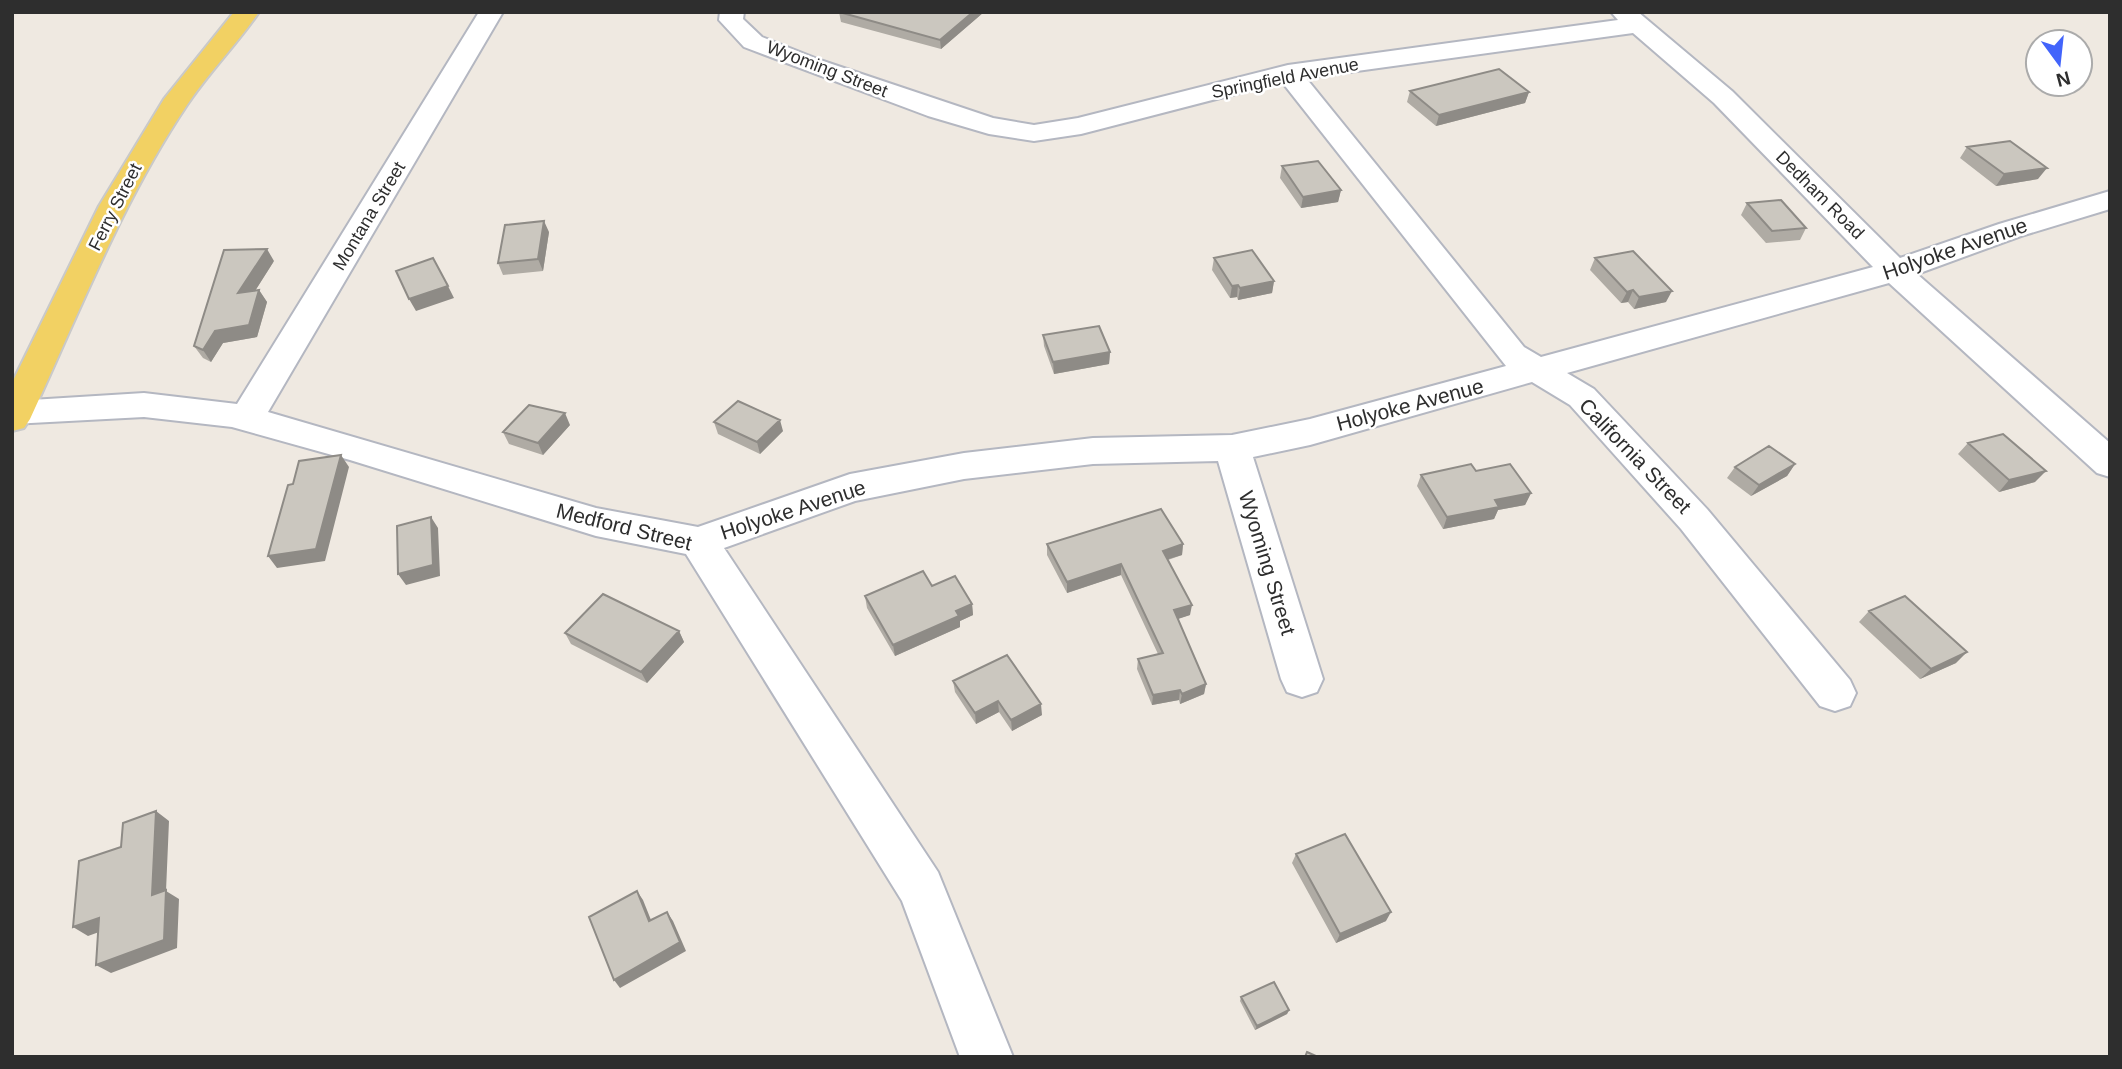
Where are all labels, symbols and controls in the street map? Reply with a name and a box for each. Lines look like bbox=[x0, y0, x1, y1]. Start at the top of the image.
north arrow bbox=[2024, 28, 2094, 98]
street label: Wyoming Street bbox=[764, 37, 890, 101]
street label: Springfield Avenue bbox=[1210, 54, 1360, 102]
text: N bbox=[2054, 67, 2073, 91]
street label: Dedham Road bbox=[1772, 147, 1868, 243]
street label: Montana Street bbox=[329, 158, 409, 274]
street label: Ferry Street bbox=[85, 160, 145, 254]
street label: Holyoke Avenue bbox=[1880, 213, 2030, 284]
street label: Holyoke Avenue bbox=[1334, 374, 1486, 435]
street label: California Street bbox=[1575, 394, 1696, 518]
street label: Holyoke Avenue bbox=[717, 475, 868, 544]
street label: Wyoming Street bbox=[1235, 488, 1300, 638]
street label: Medford Street bbox=[554, 499, 694, 555]

